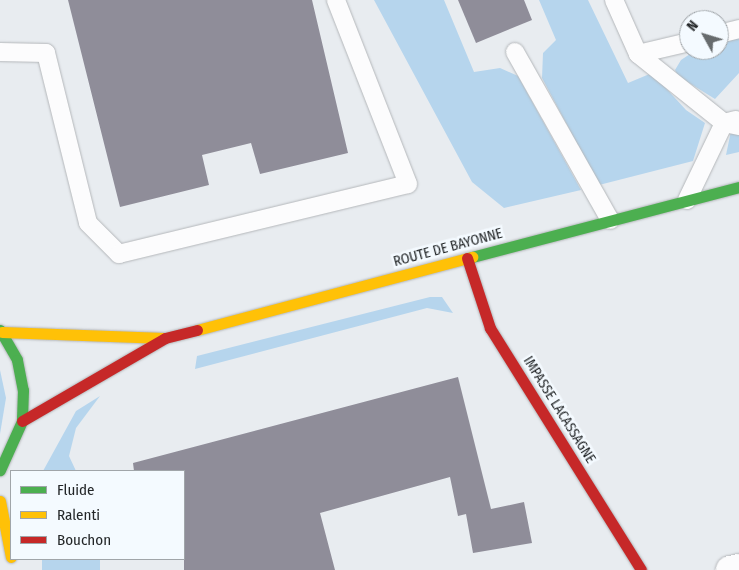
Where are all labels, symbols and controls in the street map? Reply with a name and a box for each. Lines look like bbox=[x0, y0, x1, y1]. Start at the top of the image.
north arrow bbox=[679, 10, 729, 60]
text: N bbox=[683, 17, 702, 34]
street label: ROUTE DE BAYONNE bbox=[392, 225, 504, 271]
street label: IMPASSE LACASSAGNE bbox=[519, 353, 599, 467]
legend bbox=[10, 470, 185, 560]
text: Fluide bbox=[57, 481, 94, 499]
text: Ralenti bbox=[57, 506, 100, 524]
text: Bouchon bbox=[57, 531, 111, 549]

